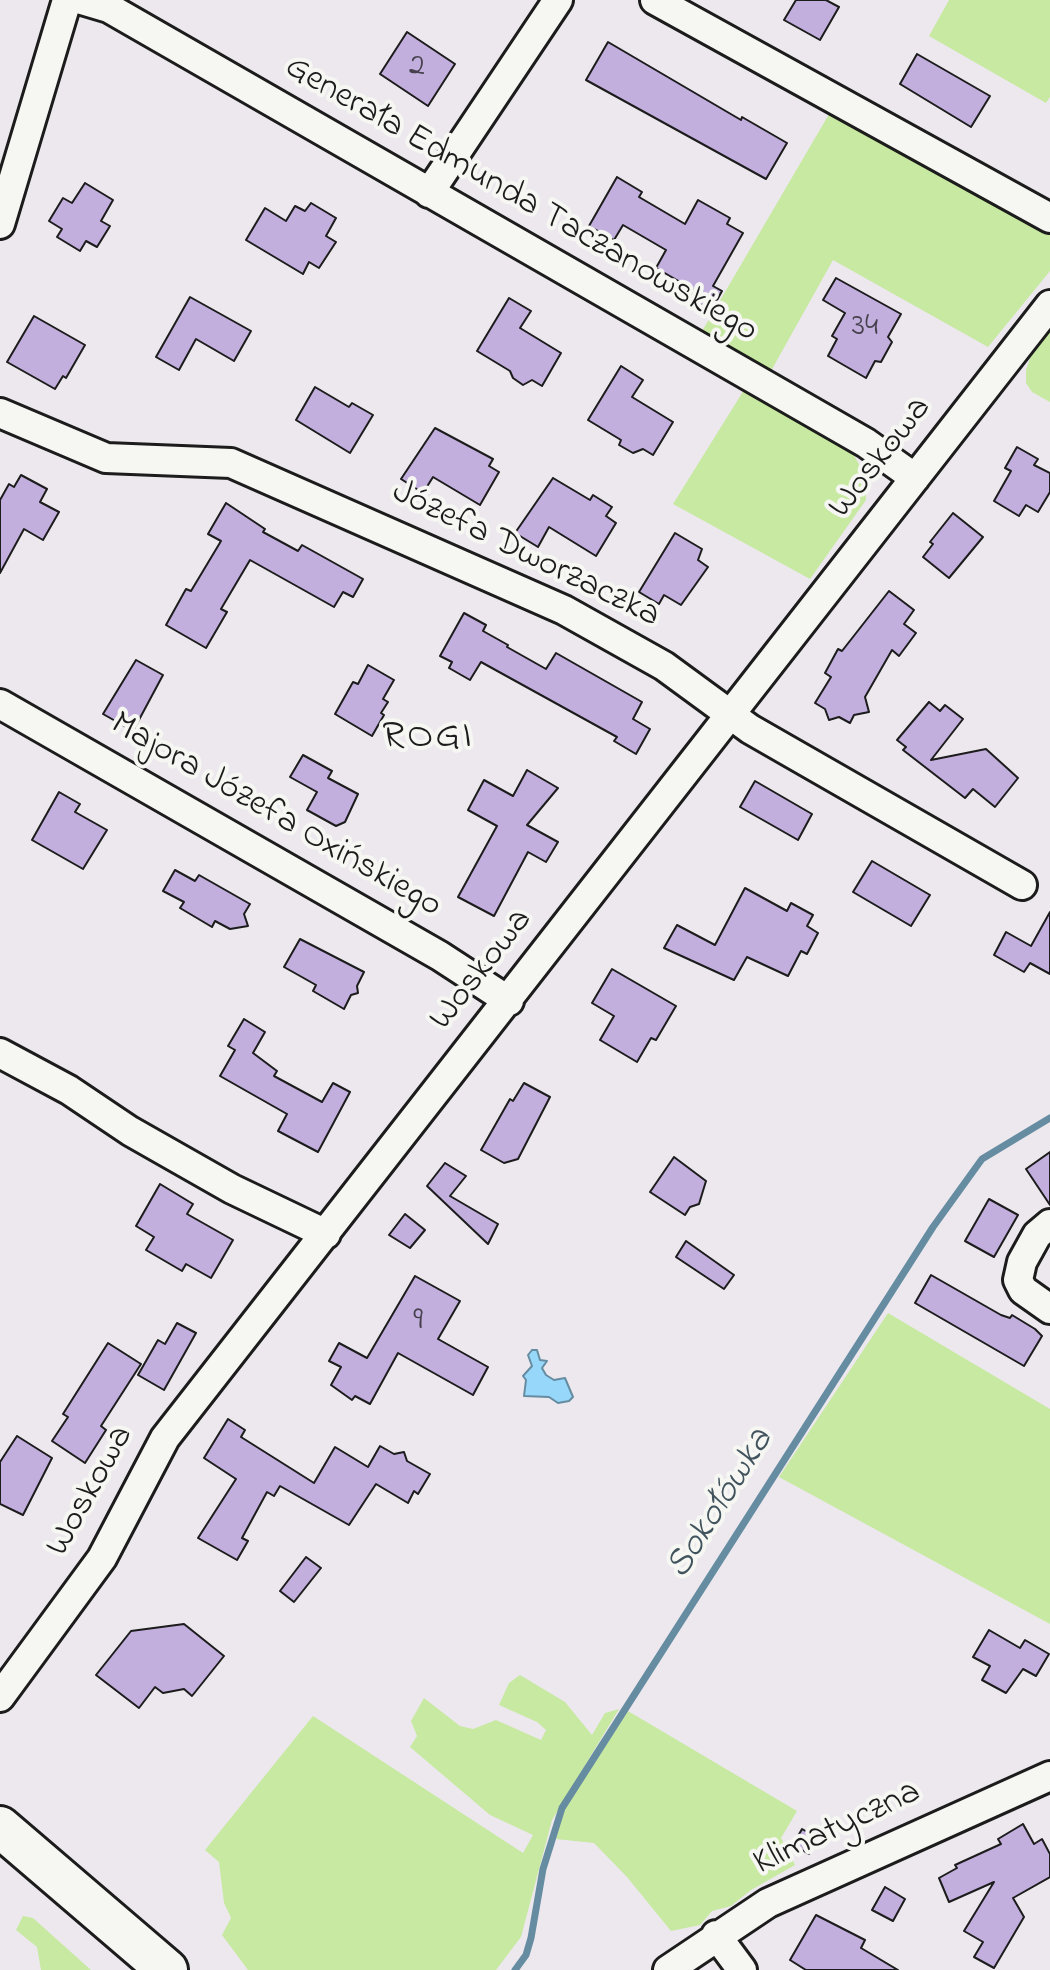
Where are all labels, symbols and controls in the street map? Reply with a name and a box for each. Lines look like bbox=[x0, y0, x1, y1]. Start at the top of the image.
street label: Generała Edmunda Taczanowskiego bbox=[276, 48, 764, 354]
house number: 2 bbox=[409, 50, 425, 88]
house number: 34 bbox=[852, 310, 878, 348]
street label: Woskowa bbox=[821, 390, 943, 528]
street label: Józefa Dworzaczka bbox=[384, 472, 666, 640]
street label: Majora Józefa Oxińskiego bbox=[102, 705, 448, 929]
district label: ROGI bbox=[382, 715, 474, 763]
street label: Woskowa bbox=[422, 902, 544, 1040]
house number: 9 bbox=[413, 1304, 423, 1342]
street label: Woskowa bbox=[39, 1419, 145, 1565]
water label: Sokołówka bbox=[658, 1422, 786, 1588]
street label: Klimatyczna bbox=[748, 1773, 928, 1887]

